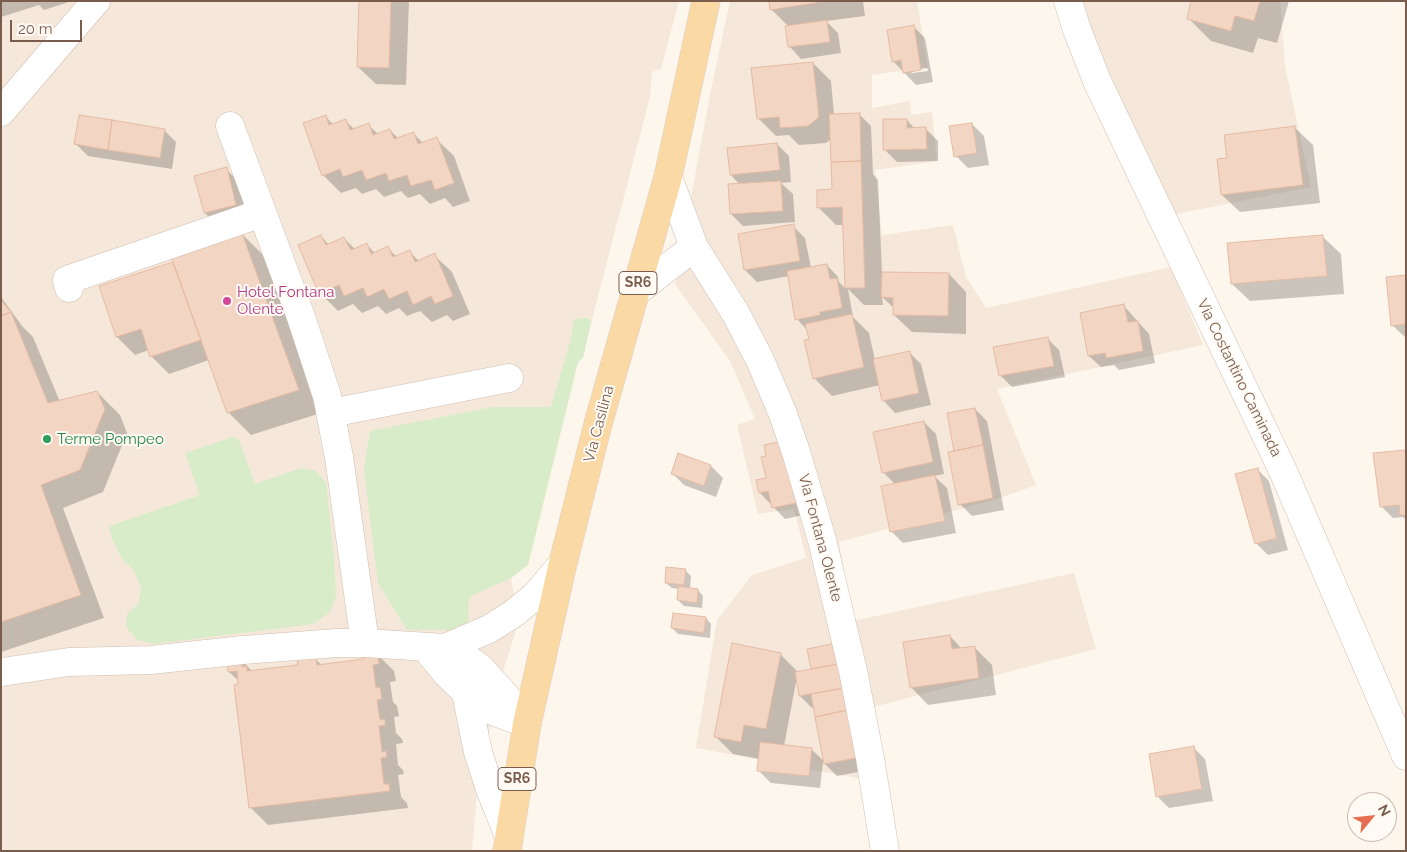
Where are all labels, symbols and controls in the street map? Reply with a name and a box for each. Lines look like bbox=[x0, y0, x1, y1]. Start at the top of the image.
scale bar bbox=[12, 10, 85, 42]
text: 20 m bbox=[18, 20, 53, 38]
road number: SR6 bbox=[619, 272, 657, 294]
place label: Hotel Fontana Olente bbox=[237, 283, 334, 318]
marker: Hotel Fontana Olente bbox=[221, 295, 233, 307]
street label: Via Costantino Caminada bbox=[1193, 296, 1285, 460]
street label: Via Casilina bbox=[580, 384, 618, 464]
place label: Terme Pompeo bbox=[57, 430, 164, 448]
marker: Terme Pompeo bbox=[41, 433, 53, 445]
street label: Via Fontana Olente bbox=[794, 472, 846, 604]
road number: SR6 bbox=[498, 768, 536, 791]
north arrow bbox=[1347, 792, 1397, 842]
text: N bbox=[1375, 802, 1394, 819]

